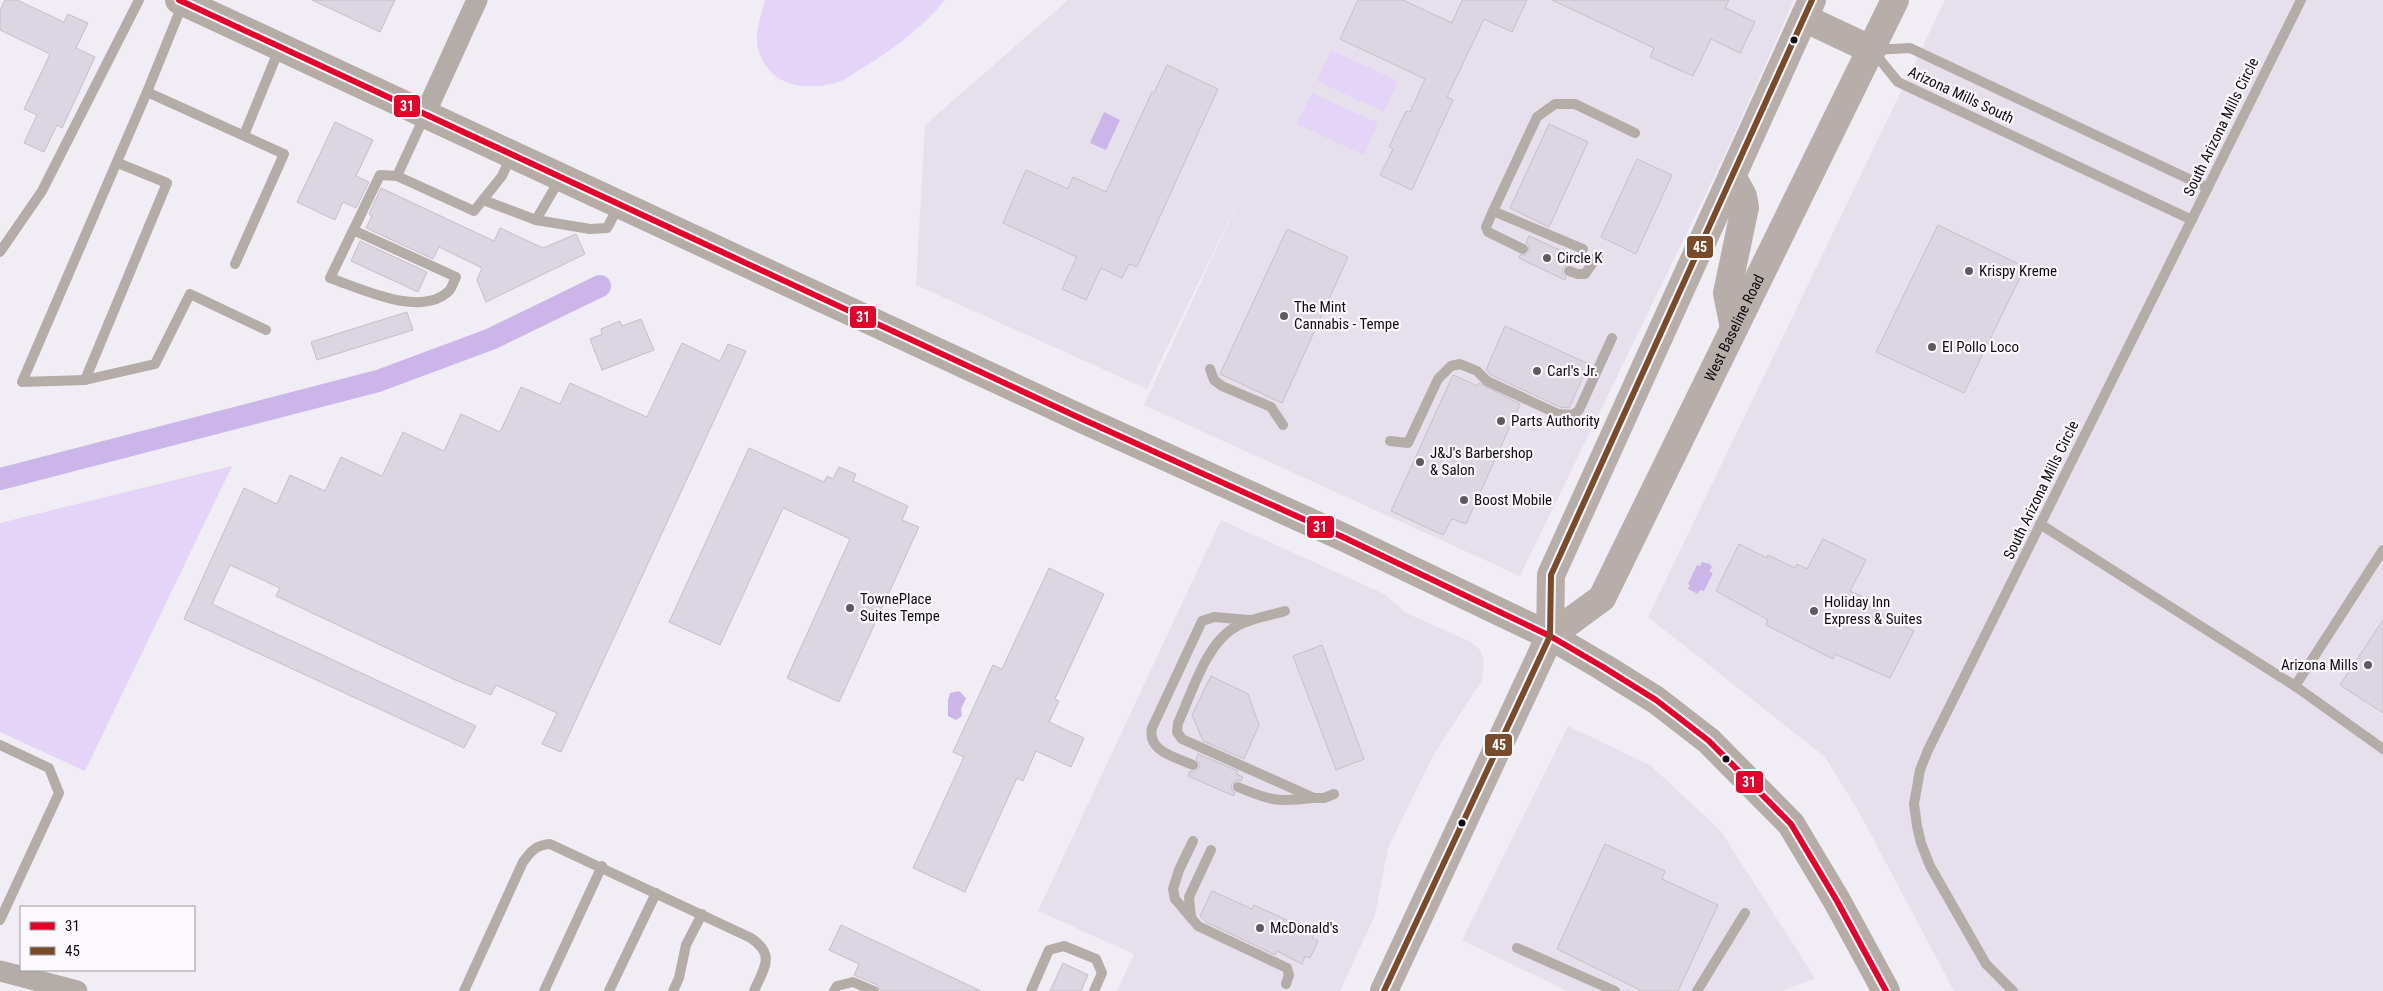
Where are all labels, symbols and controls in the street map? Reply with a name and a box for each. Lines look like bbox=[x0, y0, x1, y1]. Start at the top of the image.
unlabelled marker bbox=[1789, 35, 1799, 45]
street label: South Arizona Mills Circle bbox=[2180, 55, 2262, 199]
street label: Arizona Mills South bbox=[1905, 63, 2017, 127]
line badge: 31 bbox=[393, 94, 421, 118]
text: 31 bbox=[400, 98, 414, 114]
line badge: 45 bbox=[1686, 235, 1714, 259]
text: 45 bbox=[1693, 239, 1707, 255]
place label: Circle K bbox=[1557, 249, 1603, 267]
marker: Circle K bbox=[1541, 252, 1553, 264]
place label: Krispy Kreme bbox=[1979, 262, 2057, 280]
marker: Krispy Kreme bbox=[1963, 265, 1975, 277]
street label: West Baseline Road bbox=[1700, 272, 1768, 385]
place label: The Mint Cannabis - Tempe bbox=[1294, 298, 1399, 333]
line badge: 31 bbox=[849, 305, 877, 329]
text: 31 bbox=[856, 309, 870, 325]
marker: The Mint Cannabis - Tempe bbox=[1278, 310, 1290, 322]
place label: El Pollo Loco bbox=[1942, 338, 2019, 356]
marker: El Pollo Loco bbox=[1926, 341, 1938, 353]
place label: Carl's Jr. bbox=[1547, 362, 1598, 380]
marker: Carl's Jr. bbox=[1531, 365, 1543, 377]
place label: Parts Authority bbox=[1511, 412, 1600, 430]
marker: Parts Authority bbox=[1495, 415, 1507, 427]
street label: South Arizona Mills Circle bbox=[2000, 418, 2082, 562]
place label: J&J's Barbershop & Salon bbox=[1430, 444, 1533, 479]
marker: J&J's Barbershop & Salon bbox=[1414, 456, 1426, 468]
place label: Boost Mobile bbox=[1474, 491, 1552, 509]
marker: Boost Mobile bbox=[1458, 494, 1470, 506]
line badge: 31 bbox=[1306, 515, 1335, 539]
text: 31 bbox=[1313, 519, 1327, 535]
place label: TownePlace Suites Tempe bbox=[860, 590, 940, 625]
place label: Holiday Inn Express & Suites bbox=[1824, 593, 1923, 628]
marker: TownePlace Suites Tempe bbox=[844, 602, 856, 614]
marker: Holiday Inn Express & Suites bbox=[1808, 605, 1820, 617]
place label: Arizona Mills bbox=[2281, 656, 2358, 674]
marker: Arizona Mills bbox=[2362, 659, 2374, 671]
line badge: 45 bbox=[1484, 733, 1513, 757]
text: 45 bbox=[1492, 737, 1506, 753]
unlabelled marker bbox=[1721, 754, 1731, 764]
line badge: 31 bbox=[1735, 770, 1764, 794]
text: 31 bbox=[1742, 774, 1756, 790]
unlabelled marker bbox=[1457, 818, 1467, 828]
legend bbox=[20, 906, 195, 971]
text: 31 bbox=[65, 917, 80, 935]
place label: McDonald's bbox=[1270, 919, 1339, 937]
marker: McDonald's bbox=[1254, 922, 1266, 934]
text: 45 bbox=[65, 942, 80, 960]

